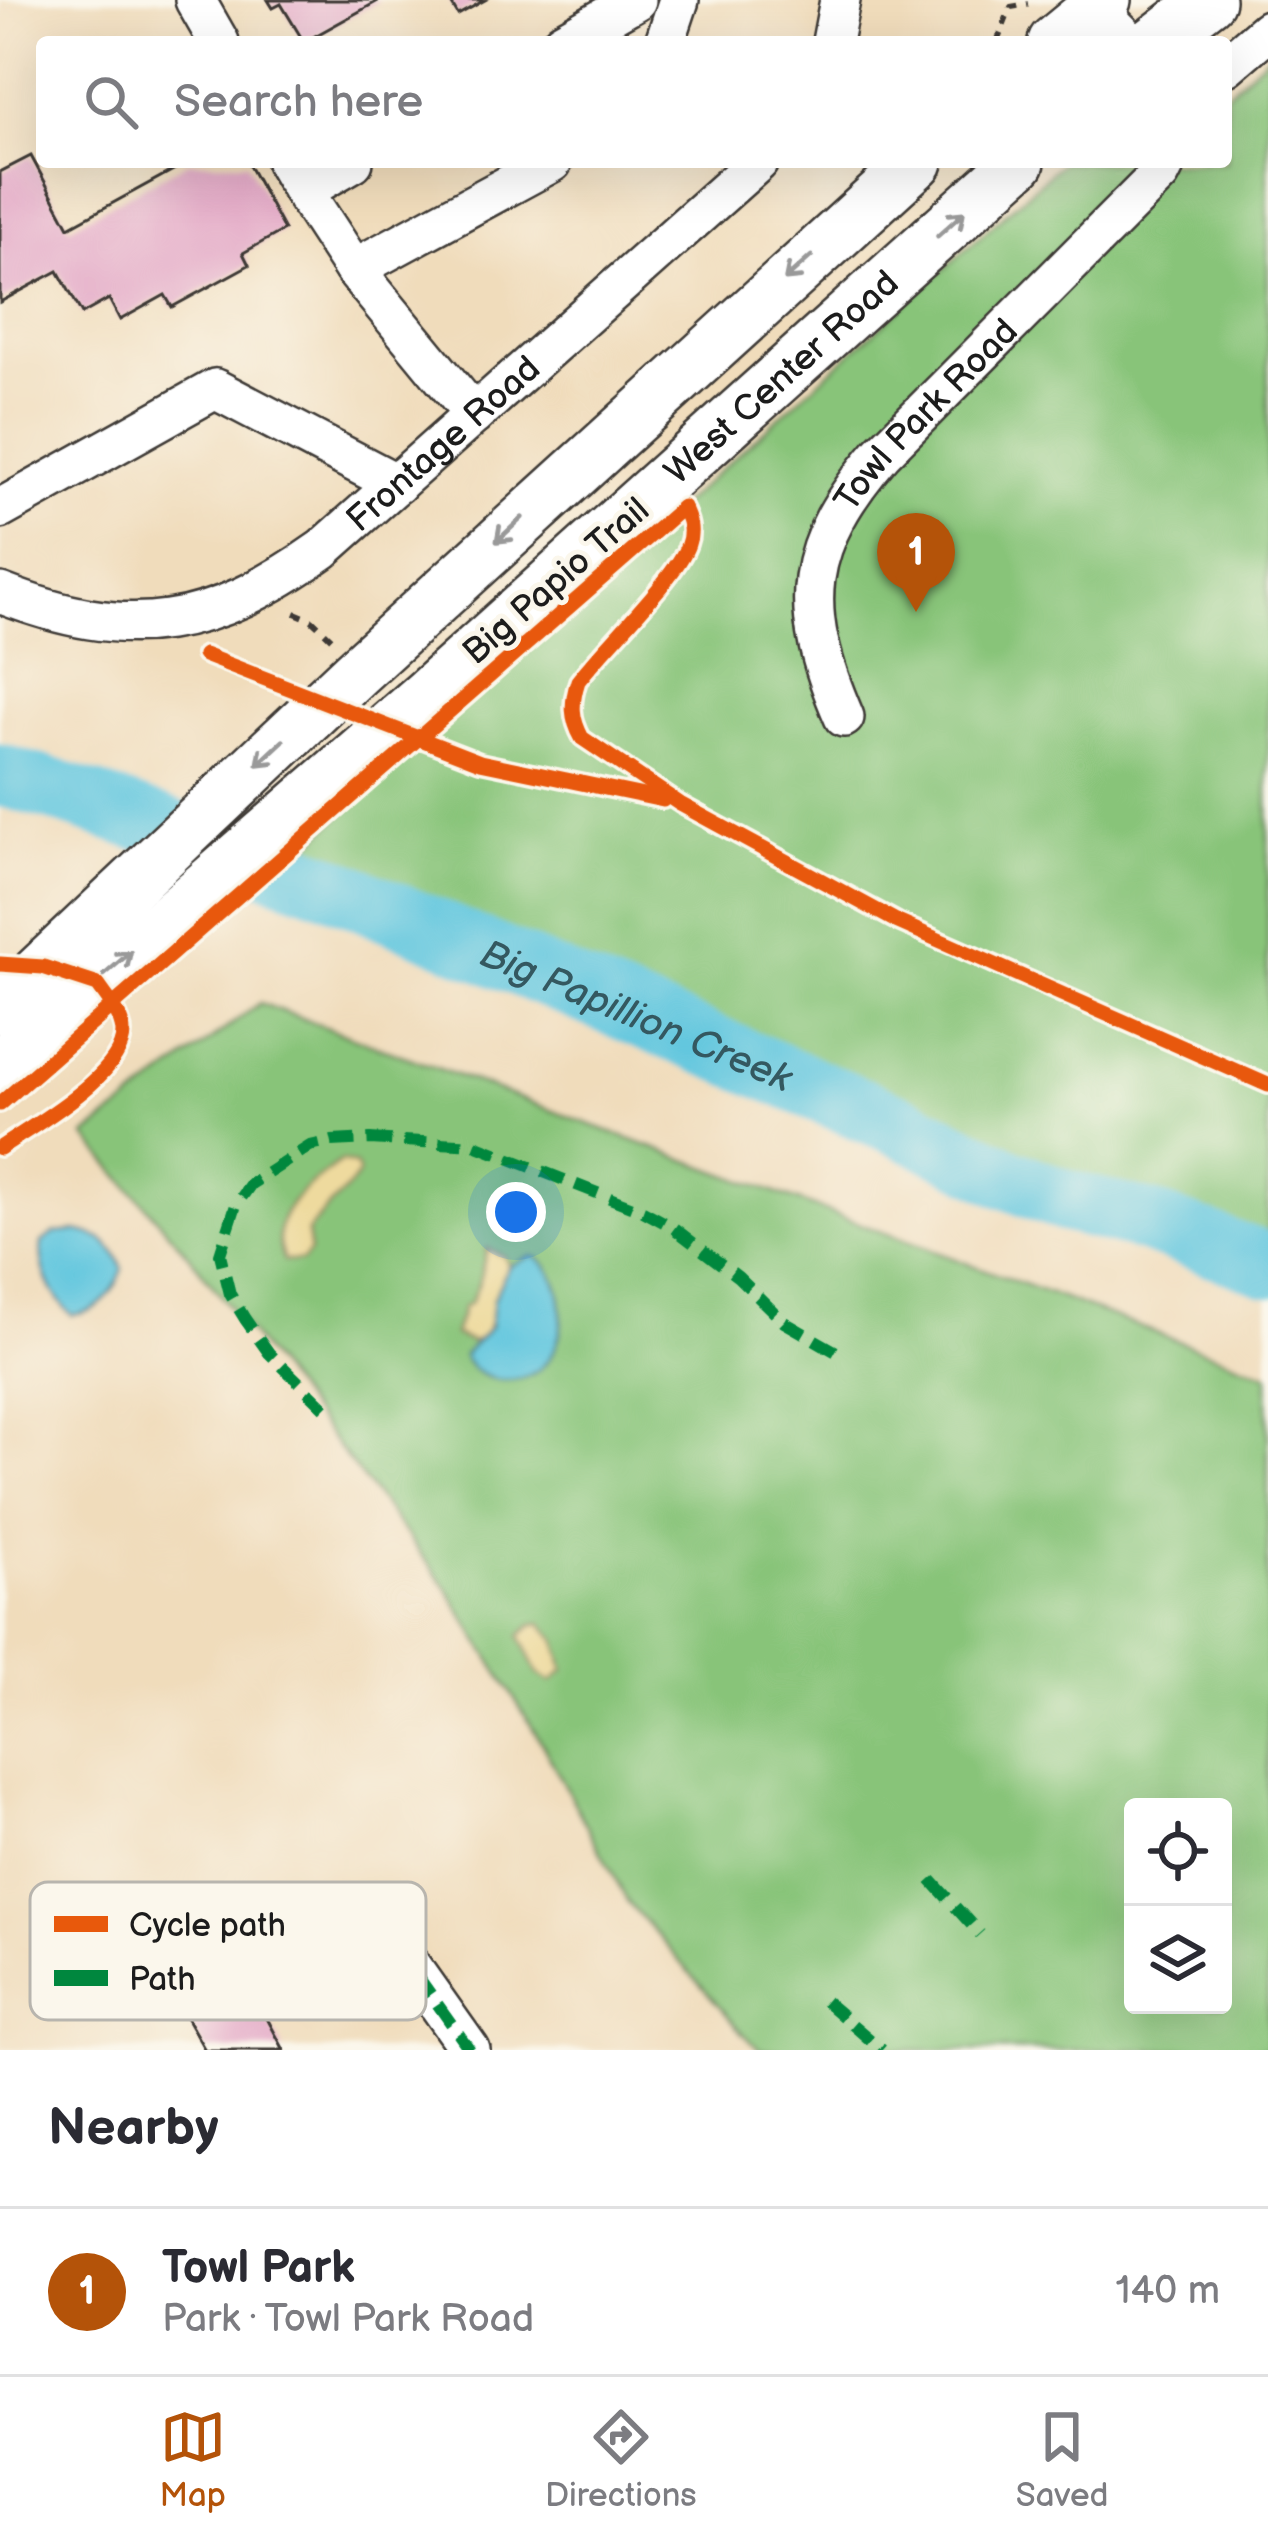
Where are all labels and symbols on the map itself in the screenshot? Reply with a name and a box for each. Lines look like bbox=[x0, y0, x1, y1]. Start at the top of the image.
one-way arrow bbox=[935, 210, 966, 238]
one-way arrow bbox=[783, 254, 814, 281]
street label: West Center Road bbox=[657, 262, 908, 494]
street label: Towl Park Road bbox=[826, 311, 1027, 520]
street label: Frontage Road bbox=[339, 348, 549, 542]
street label: Big Papio Trail bbox=[455, 489, 658, 674]
pin: 1 bbox=[877, 513, 955, 612]
one-way arrow bbox=[495, 516, 525, 543]
one-way arrow bbox=[255, 739, 285, 767]
water label: Big Papillion Creek bbox=[473, 931, 799, 1104]
one-way arrow bbox=[102, 950, 132, 977]
your location bbox=[486, 1182, 546, 1242]
legend bbox=[30, 1882, 426, 2020]
text: Cycle path bbox=[129, 1906, 286, 1946]
text: Path bbox=[129, 1960, 196, 2000]

